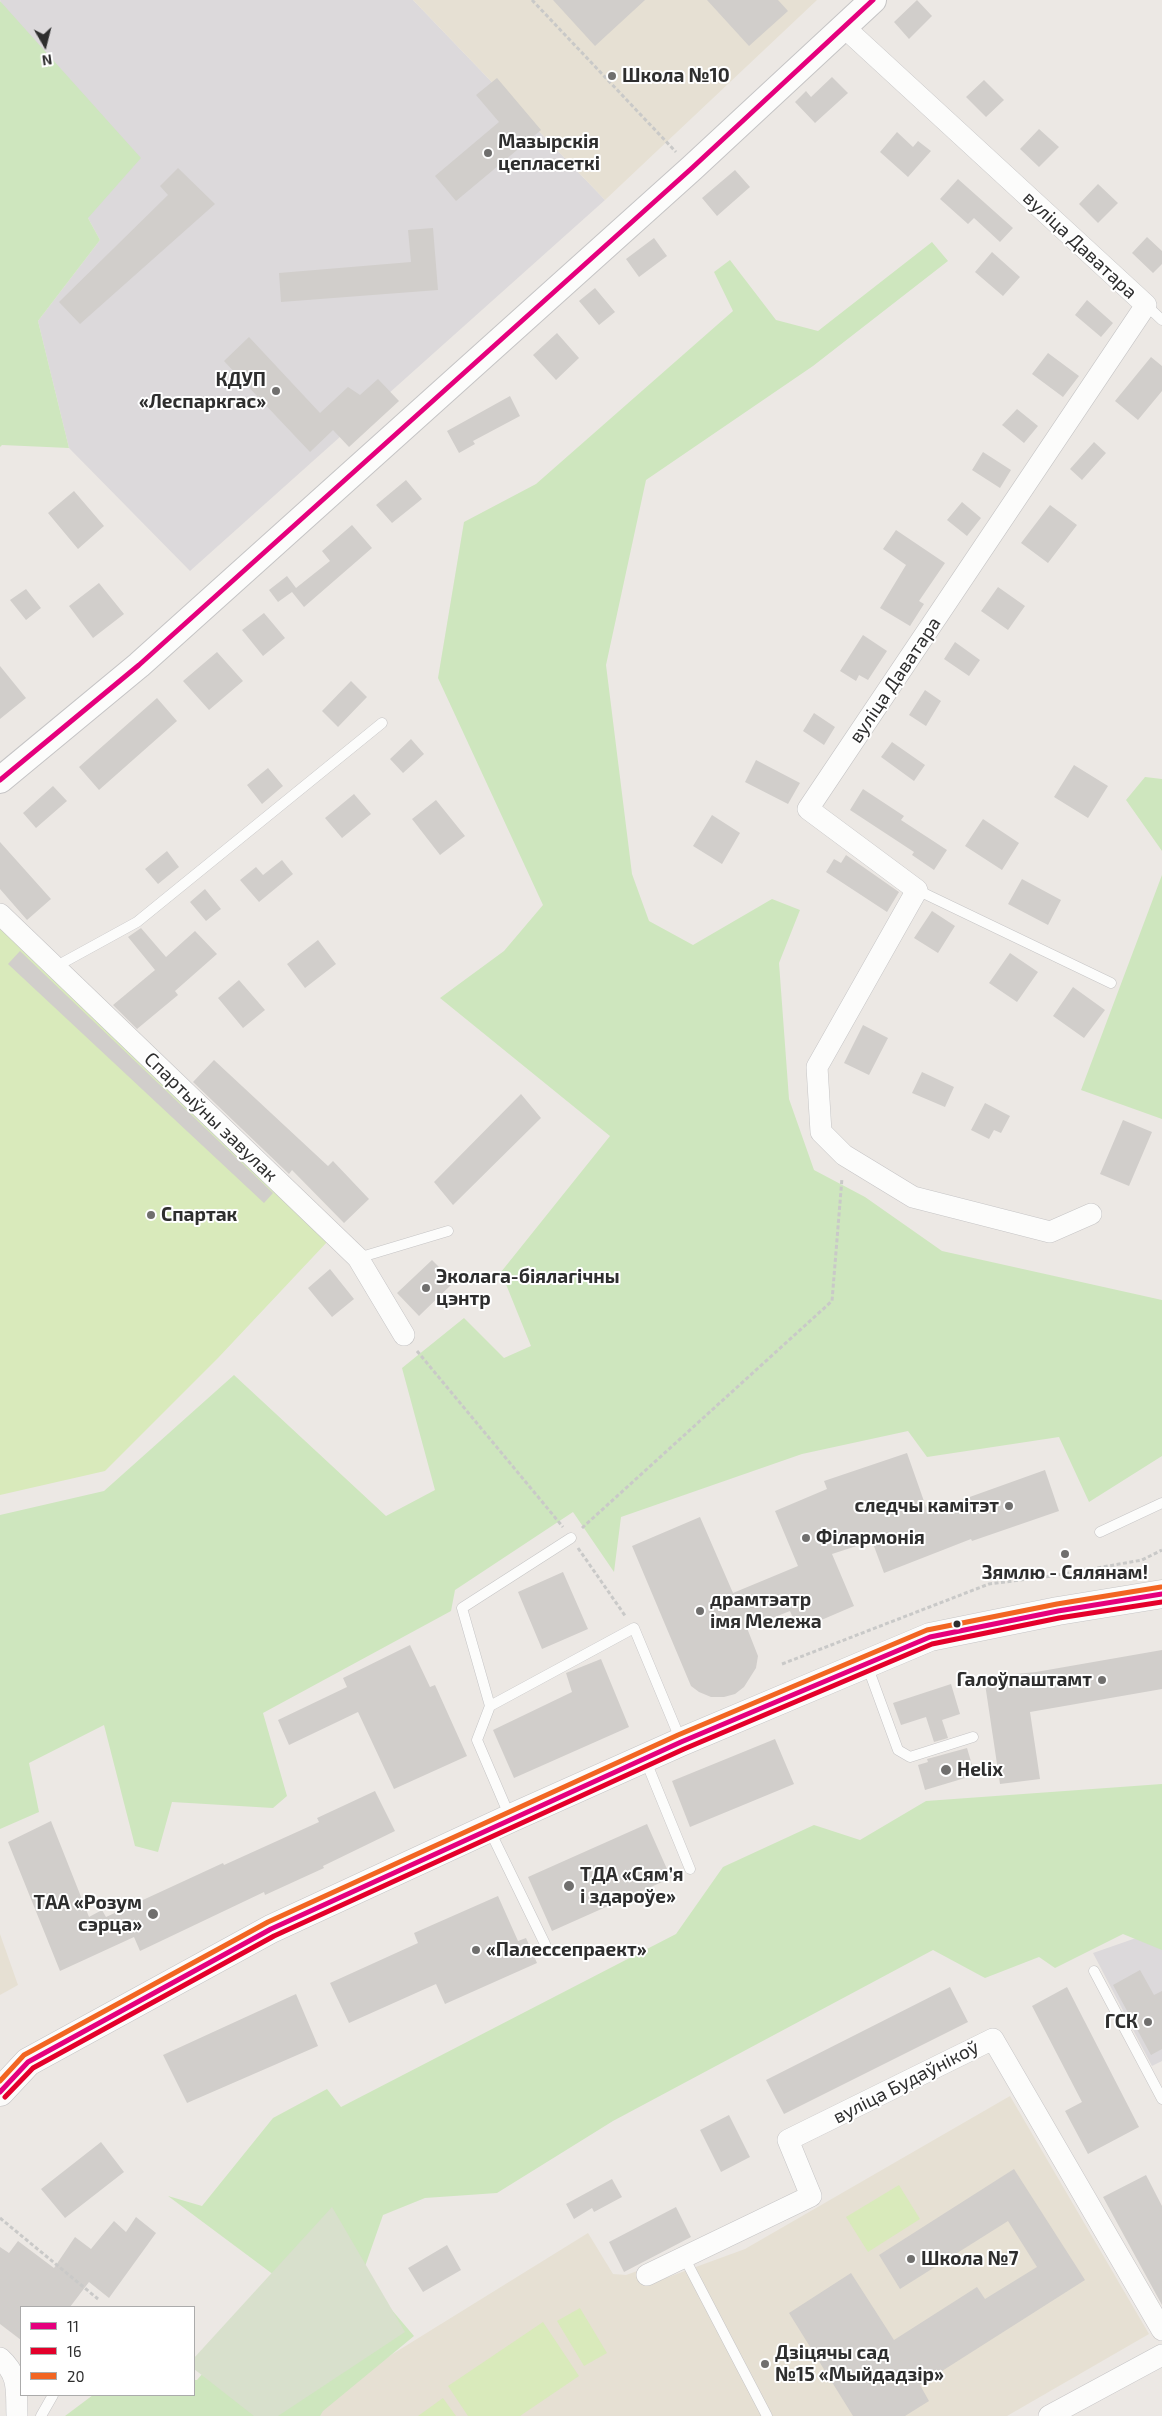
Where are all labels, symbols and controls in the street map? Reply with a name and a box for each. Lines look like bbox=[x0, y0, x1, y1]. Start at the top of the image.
north arrow bbox=[20, 20, 70, 70]
text: N bbox=[41, 51, 53, 69]
place label: Школа №10 bbox=[622, 65, 730, 87]
marker: Школа №10 bbox=[606, 70, 618, 82]
place label: Мазырскія цепласеткі bbox=[498, 131, 600, 175]
marker: Мазырскія цепласеткі bbox=[482, 147, 494, 159]
street label: вуліца Даватара bbox=[1018, 186, 1142, 304]
place label: КДУП «Леспаркгас» bbox=[139, 369, 266, 413]
marker: КДУП «Леспаркгас» bbox=[270, 385, 282, 397]
street label: вуліца Даватара bbox=[844, 613, 946, 747]
street label: Спартыўны завулак bbox=[140, 1047, 282, 1187]
place label: Спартак bbox=[161, 1204, 237, 1226]
marker: Спартак bbox=[145, 1209, 157, 1221]
place label: Эколага-біялагічны цэнтр bbox=[436, 1266, 620, 1310]
marker: Эколага-біялагічны цэнтр bbox=[420, 1282, 432, 1294]
place label: следчы камітэт bbox=[855, 1495, 999, 1517]
marker: следчы камітэт bbox=[1003, 1500, 1015, 1512]
place label: Філармонія bbox=[816, 1527, 925, 1549]
marker: Філармонія bbox=[800, 1532, 812, 1544]
marker: Зямлю - Сялянам! bbox=[1059, 1548, 1071, 1560]
place label: Зямлю - Сялянам! bbox=[982, 1562, 1148, 1584]
place label: драмтэатр імя Мележа bbox=[710, 1589, 822, 1633]
marker: драмтэатр імя Мележа bbox=[694, 1605, 706, 1617]
unlabelled marker bbox=[952, 1619, 962, 1629]
place label: Галоўпаштамт bbox=[956, 1669, 1092, 1691]
marker: Галоўпаштамт bbox=[1096, 1674, 1108, 1686]
place label: Helix bbox=[957, 1759, 1003, 1781]
marker: Helix bbox=[939, 1763, 953, 1777]
place label: ТДА «Сямʼя і здароўе» bbox=[580, 1864, 683, 1908]
marker: ТДА «Сямʼя і здароўе» bbox=[562, 1879, 576, 1893]
place label: ТАА «Розум сэрца» bbox=[34, 1892, 142, 1936]
marker: ТАА «Розум сэрца» bbox=[146, 1907, 160, 1921]
place label: «Палессепраект» bbox=[486, 1939, 647, 1961]
marker: «Палессепраект» bbox=[470, 1944, 482, 1956]
place label: ГСК bbox=[1105, 2011, 1138, 2033]
marker: ГСК bbox=[1142, 2016, 1154, 2028]
street label: вуліца Будаўнікоў bbox=[829, 2035, 983, 2129]
place label: Школа №7 bbox=[921, 2248, 1019, 2270]
marker: Школа №7 bbox=[905, 2253, 917, 2265]
legend bbox=[20, 2306, 195, 2396]
text: 11 bbox=[67, 2317, 79, 2335]
text: 16 bbox=[67, 2342, 82, 2360]
place label: Дзіцячы сад №15 «Мыйдадзір» bbox=[775, 2342, 944, 2386]
marker: Дзіцячы сад №15 «Мыйдадзір» bbox=[759, 2358, 771, 2370]
text: 20 bbox=[67, 2367, 84, 2385]

